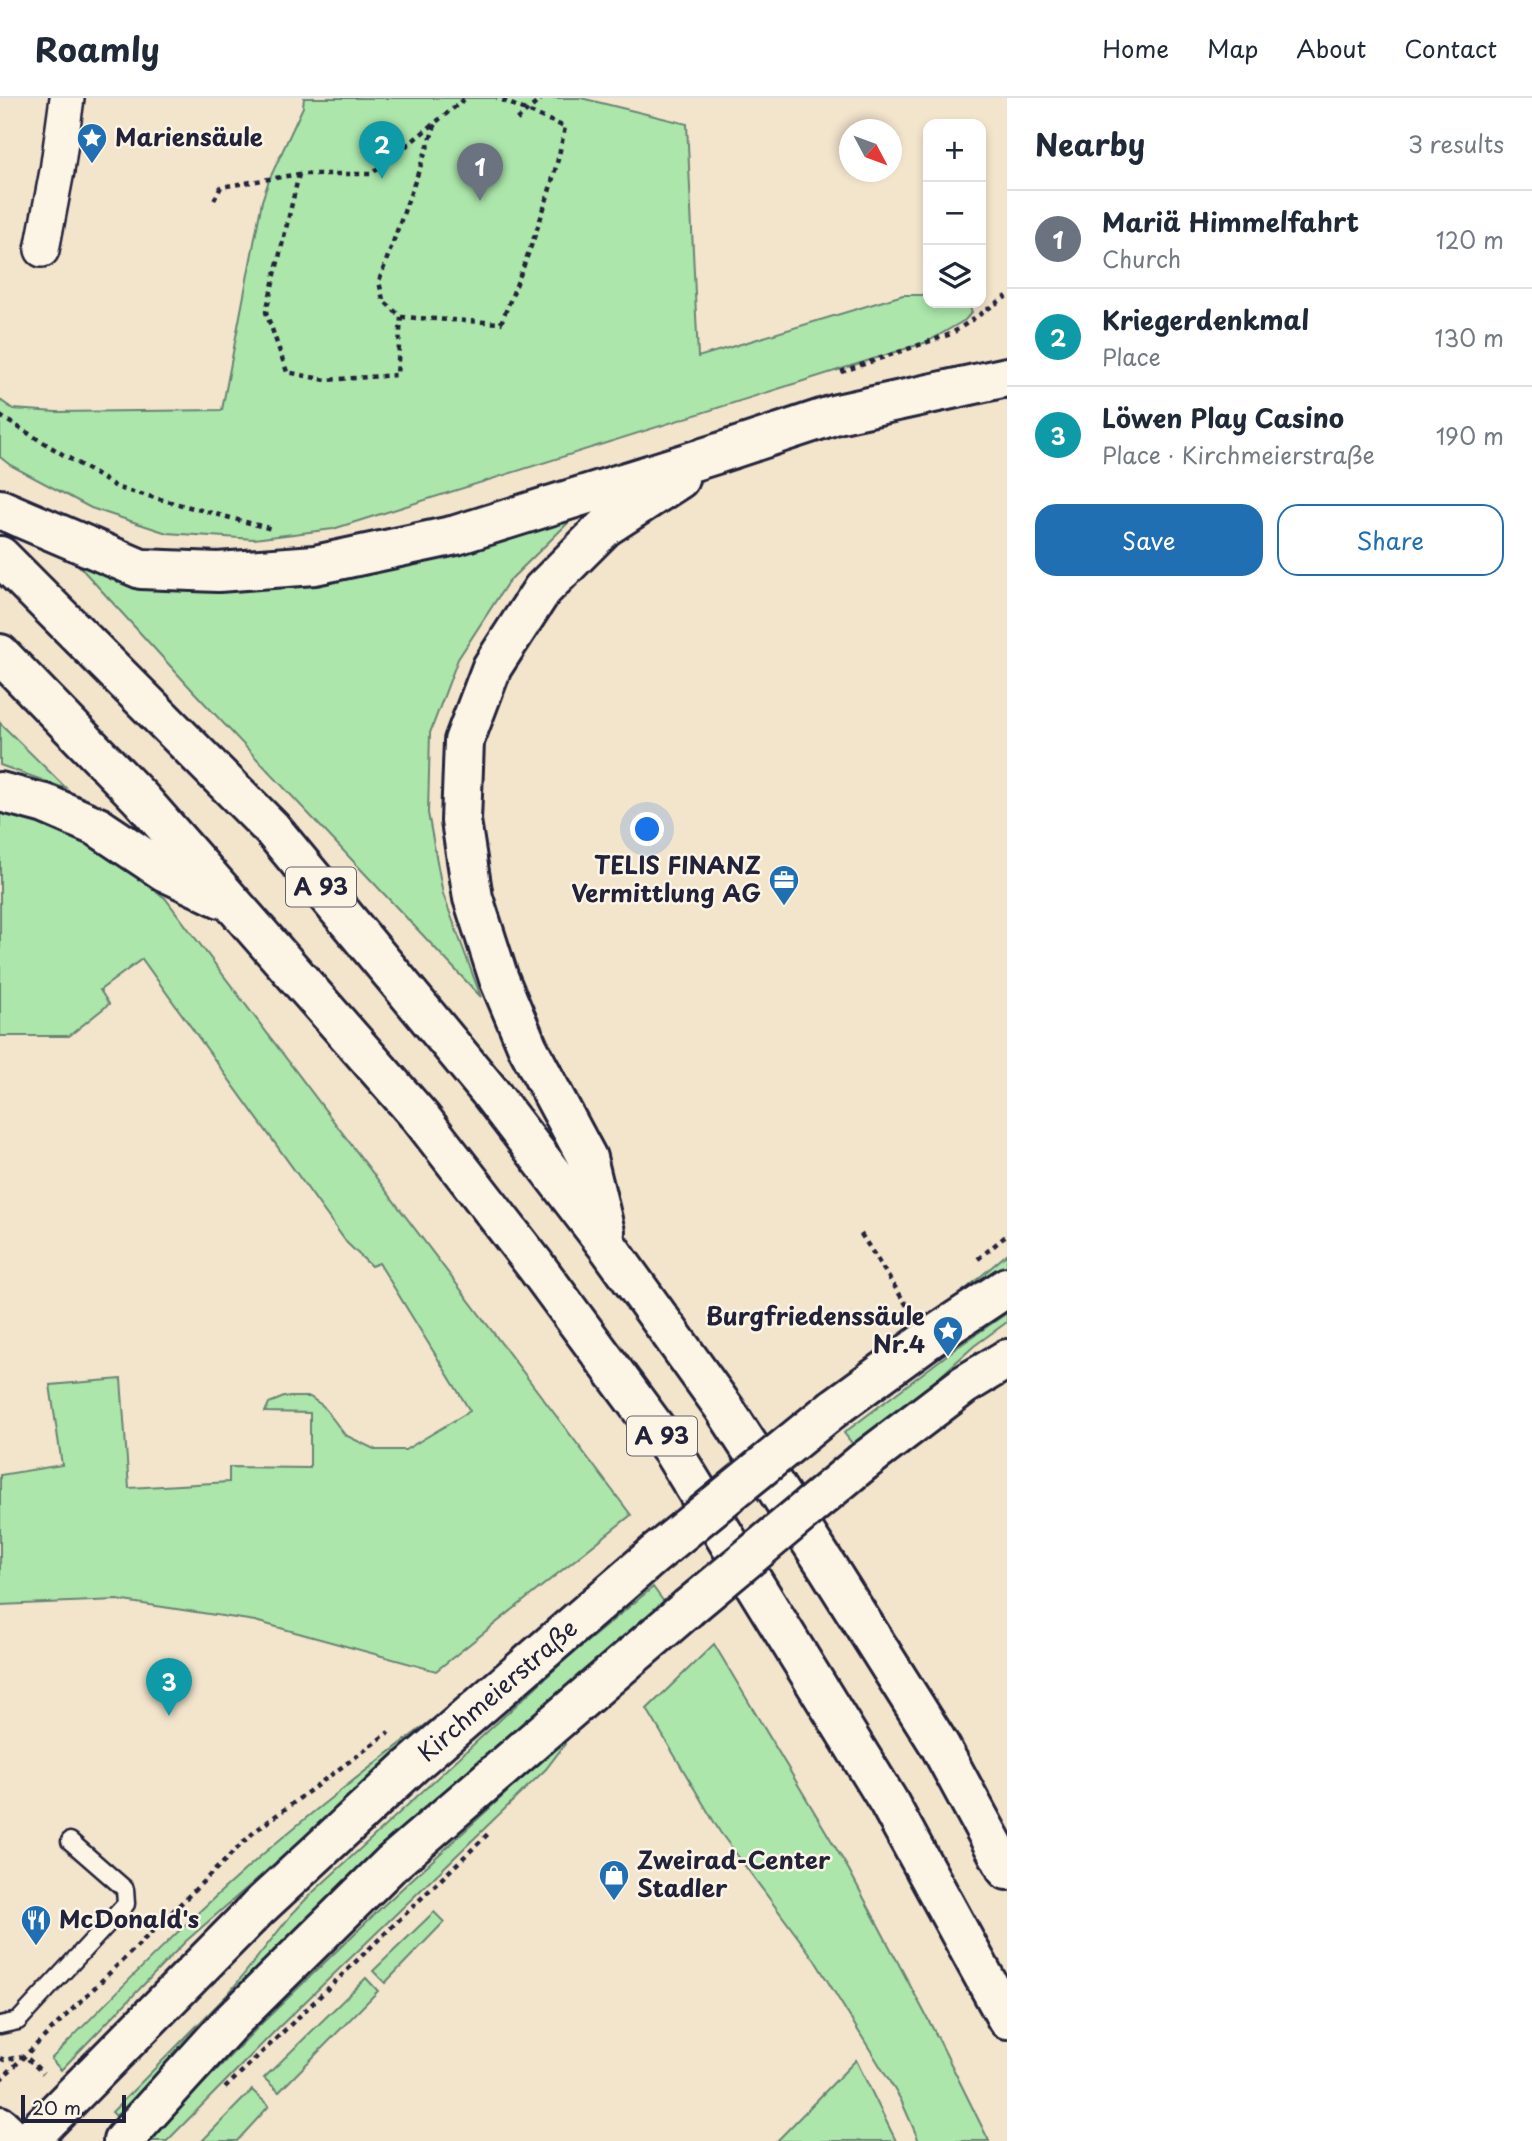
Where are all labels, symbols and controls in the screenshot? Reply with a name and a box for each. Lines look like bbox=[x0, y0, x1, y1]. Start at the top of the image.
text: Roamly bbox=[35, 23, 160, 73]
text: Home bbox=[1102, 30, 1169, 66]
text: Map bbox=[1207, 30, 1258, 66]
text: About bbox=[1296, 30, 1366, 66]
text: Contact bbox=[1404, 30, 1497, 66]
place label: Mariensäule bbox=[115, 118, 263, 154]
north arrow bbox=[839, 119, 902, 182]
map controls bbox=[923, 119, 986, 308]
button: + bbox=[923, 119, 986, 182]
place icon: Mariensäule bbox=[75, 121, 109, 165]
pin: 2 bbox=[359, 121, 405, 179]
text: Nearby bbox=[1035, 121, 1145, 166]
text: 3 results bbox=[1408, 126, 1504, 161]
pin: 1 bbox=[457, 143, 503, 201]
button: − bbox=[923, 182, 986, 245]
text: Mariä Himmelfahrt bbox=[1102, 202, 1359, 241]
text: 1 bbox=[1053, 222, 1064, 257]
text: 120 m bbox=[1436, 222, 1504, 257]
text: Church bbox=[1102, 241, 1181, 276]
button: layers bbox=[923, 245, 986, 308]
text: Kriegerdenkmal bbox=[1102, 300, 1309, 339]
text: 2 bbox=[1050, 320, 1066, 355]
text: 130 m bbox=[1434, 320, 1504, 355]
text: Place bbox=[1102, 339, 1161, 374]
text: Löwen Play Casino bbox=[1102, 398, 1344, 437]
text: 3 bbox=[1050, 418, 1066, 453]
text: 190 m bbox=[1436, 418, 1504, 453]
text: Place · Kirchmeierstraße bbox=[1102, 437, 1375, 472]
button: Save bbox=[1035, 504, 1263, 576]
button: Share bbox=[1277, 504, 1504, 576]
your location bbox=[630, 812, 664, 846]
place label: TELIS FINANZ Vermittlung AG bbox=[571, 846, 761, 910]
office icon: TELIS FINANZ Vermittlung AG bbox=[767, 863, 801, 907]
road number: A 93 bbox=[286, 867, 356, 906]
place label: Burgfriedenssäule Nr.4 bbox=[706, 1297, 925, 1361]
place icon: Burgfriedenssäule Nr.4 bbox=[931, 1314, 965, 1358]
road number: A 93 bbox=[627, 1416, 697, 1456]
street label: Kirchmeierstraße bbox=[409, 1610, 585, 1769]
pin: 3 bbox=[146, 1658, 192, 1716]
place label: Zweirad-Center Stadler bbox=[637, 1841, 831, 1905]
shop icon: Zweirad-Center Stadler bbox=[597, 1858, 631, 1902]
place label: McDonald's bbox=[59, 1900, 199, 1936]
restaurant icon: McDonald's bbox=[19, 1903, 53, 1947]
scale bar bbox=[21, 2092, 126, 2124]
text: 20 m bbox=[32, 2093, 81, 2121]

